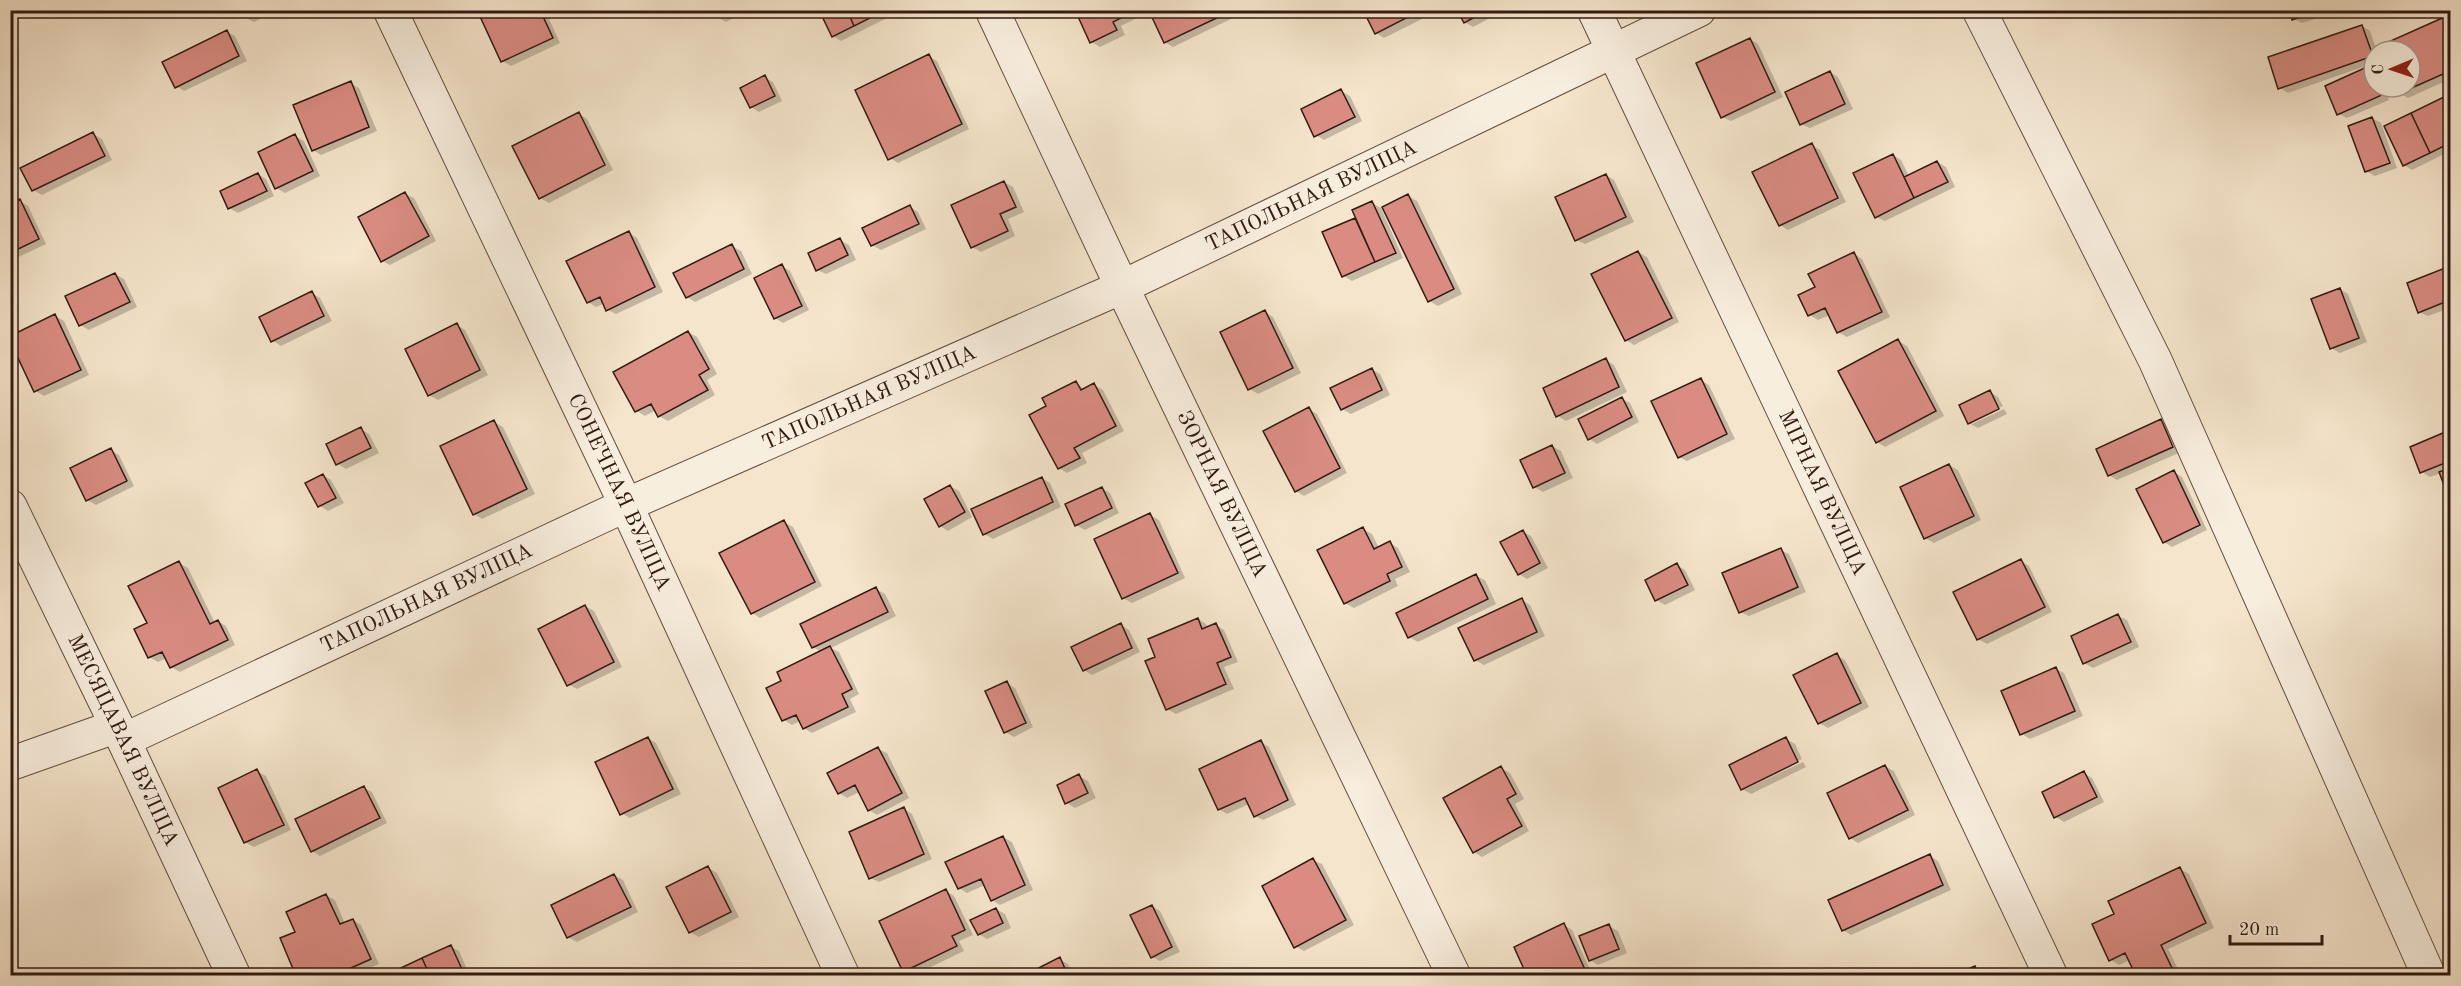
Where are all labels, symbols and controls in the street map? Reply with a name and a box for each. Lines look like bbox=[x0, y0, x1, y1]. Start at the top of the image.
north arrow bbox=[2362, 39, 2422, 99]
text: С bbox=[2371, 64, 2387, 75]
street label: ТАПОЛЬНАЯ ВУЛІЦА bbox=[1202, 137, 1420, 256]
street label: ТАПОЛЬНАЯ ВУЛІЦА bbox=[759, 342, 979, 454]
street label: СОНЕЧНАЯ ВУЛІЦА bbox=[564, 390, 675, 594]
street label: МІРНАЯ ВУЛІЦА bbox=[1774, 407, 1870, 579]
street label: ЗОРНАЯ ВУЛІЦА bbox=[1173, 408, 1271, 581]
street label: ТАПОЛЬНАЯ ВУЛІЦА bbox=[317, 540, 536, 657]
street label: МЕСЯЦАВАЯ ВУЛІЦА bbox=[64, 631, 182, 849]
scale bar bbox=[2230, 908, 2322, 946]
text: 20 m bbox=[2239, 921, 2279, 939]

